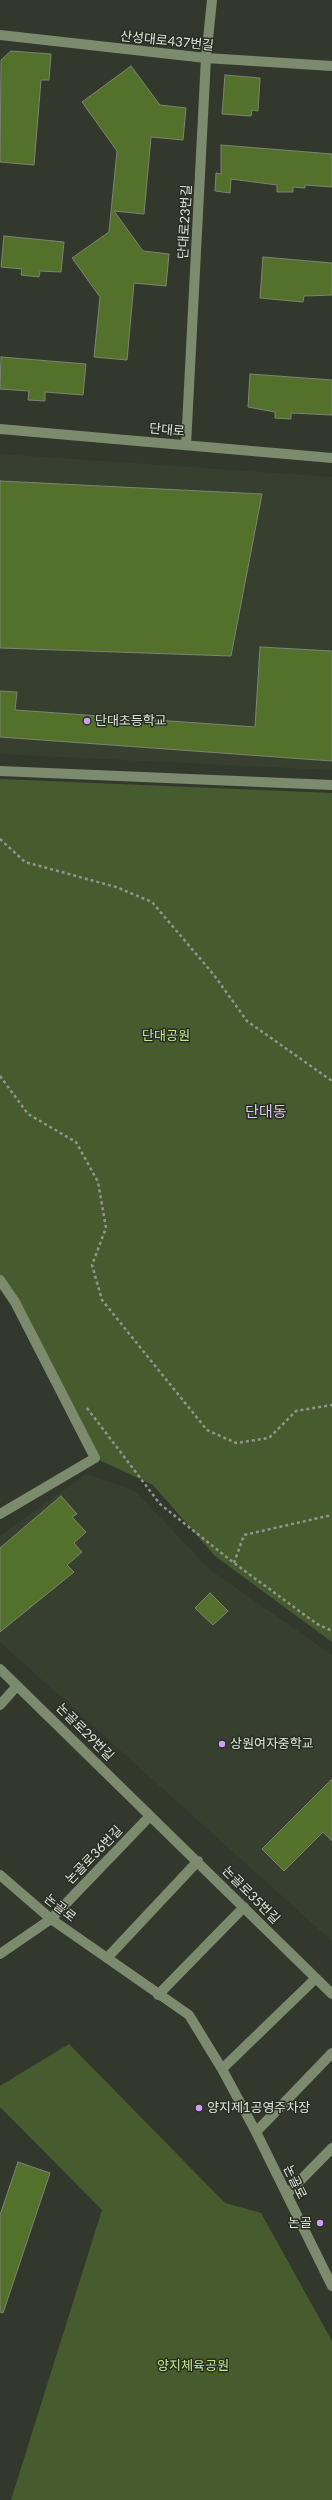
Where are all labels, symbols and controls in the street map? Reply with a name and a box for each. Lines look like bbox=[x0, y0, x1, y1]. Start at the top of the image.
street label: 산성대로437번길 bbox=[119, 28, 215, 54]
street label: 단대로23번길 bbox=[175, 184, 195, 260]
street label: 단대로 bbox=[148, 421, 186, 439]
place label: 단대초등학교 bbox=[95, 713, 167, 729]
marker: 단대초등학교 bbox=[82, 716, 92, 726]
park label: 단대공원 bbox=[142, 1028, 190, 1044]
district label: 단대동 bbox=[245, 1103, 287, 1121]
street label: 논골로29번길 bbox=[53, 1700, 117, 1764]
place label: 상원여자중학교 bbox=[230, 1736, 314, 1752]
marker: 상원여자중학교 bbox=[217, 1739, 227, 1749]
street label: 논골로36번길 bbox=[62, 1823, 126, 1887]
street label: 논골로35번길 bbox=[219, 1863, 283, 1927]
street label: 논골로 bbox=[41, 1891, 79, 1925]
place label: 양지제1공영주차장 bbox=[207, 2100, 310, 2116]
marker: 양지제1공영주차장 bbox=[194, 2103, 204, 2113]
street label: 논골로 bbox=[280, 2162, 310, 2202]
place label: 논골 bbox=[288, 2215, 312, 2231]
marker: 논골 bbox=[315, 2218, 325, 2228]
park label: 양지체육공원 bbox=[157, 2358, 229, 2374]

